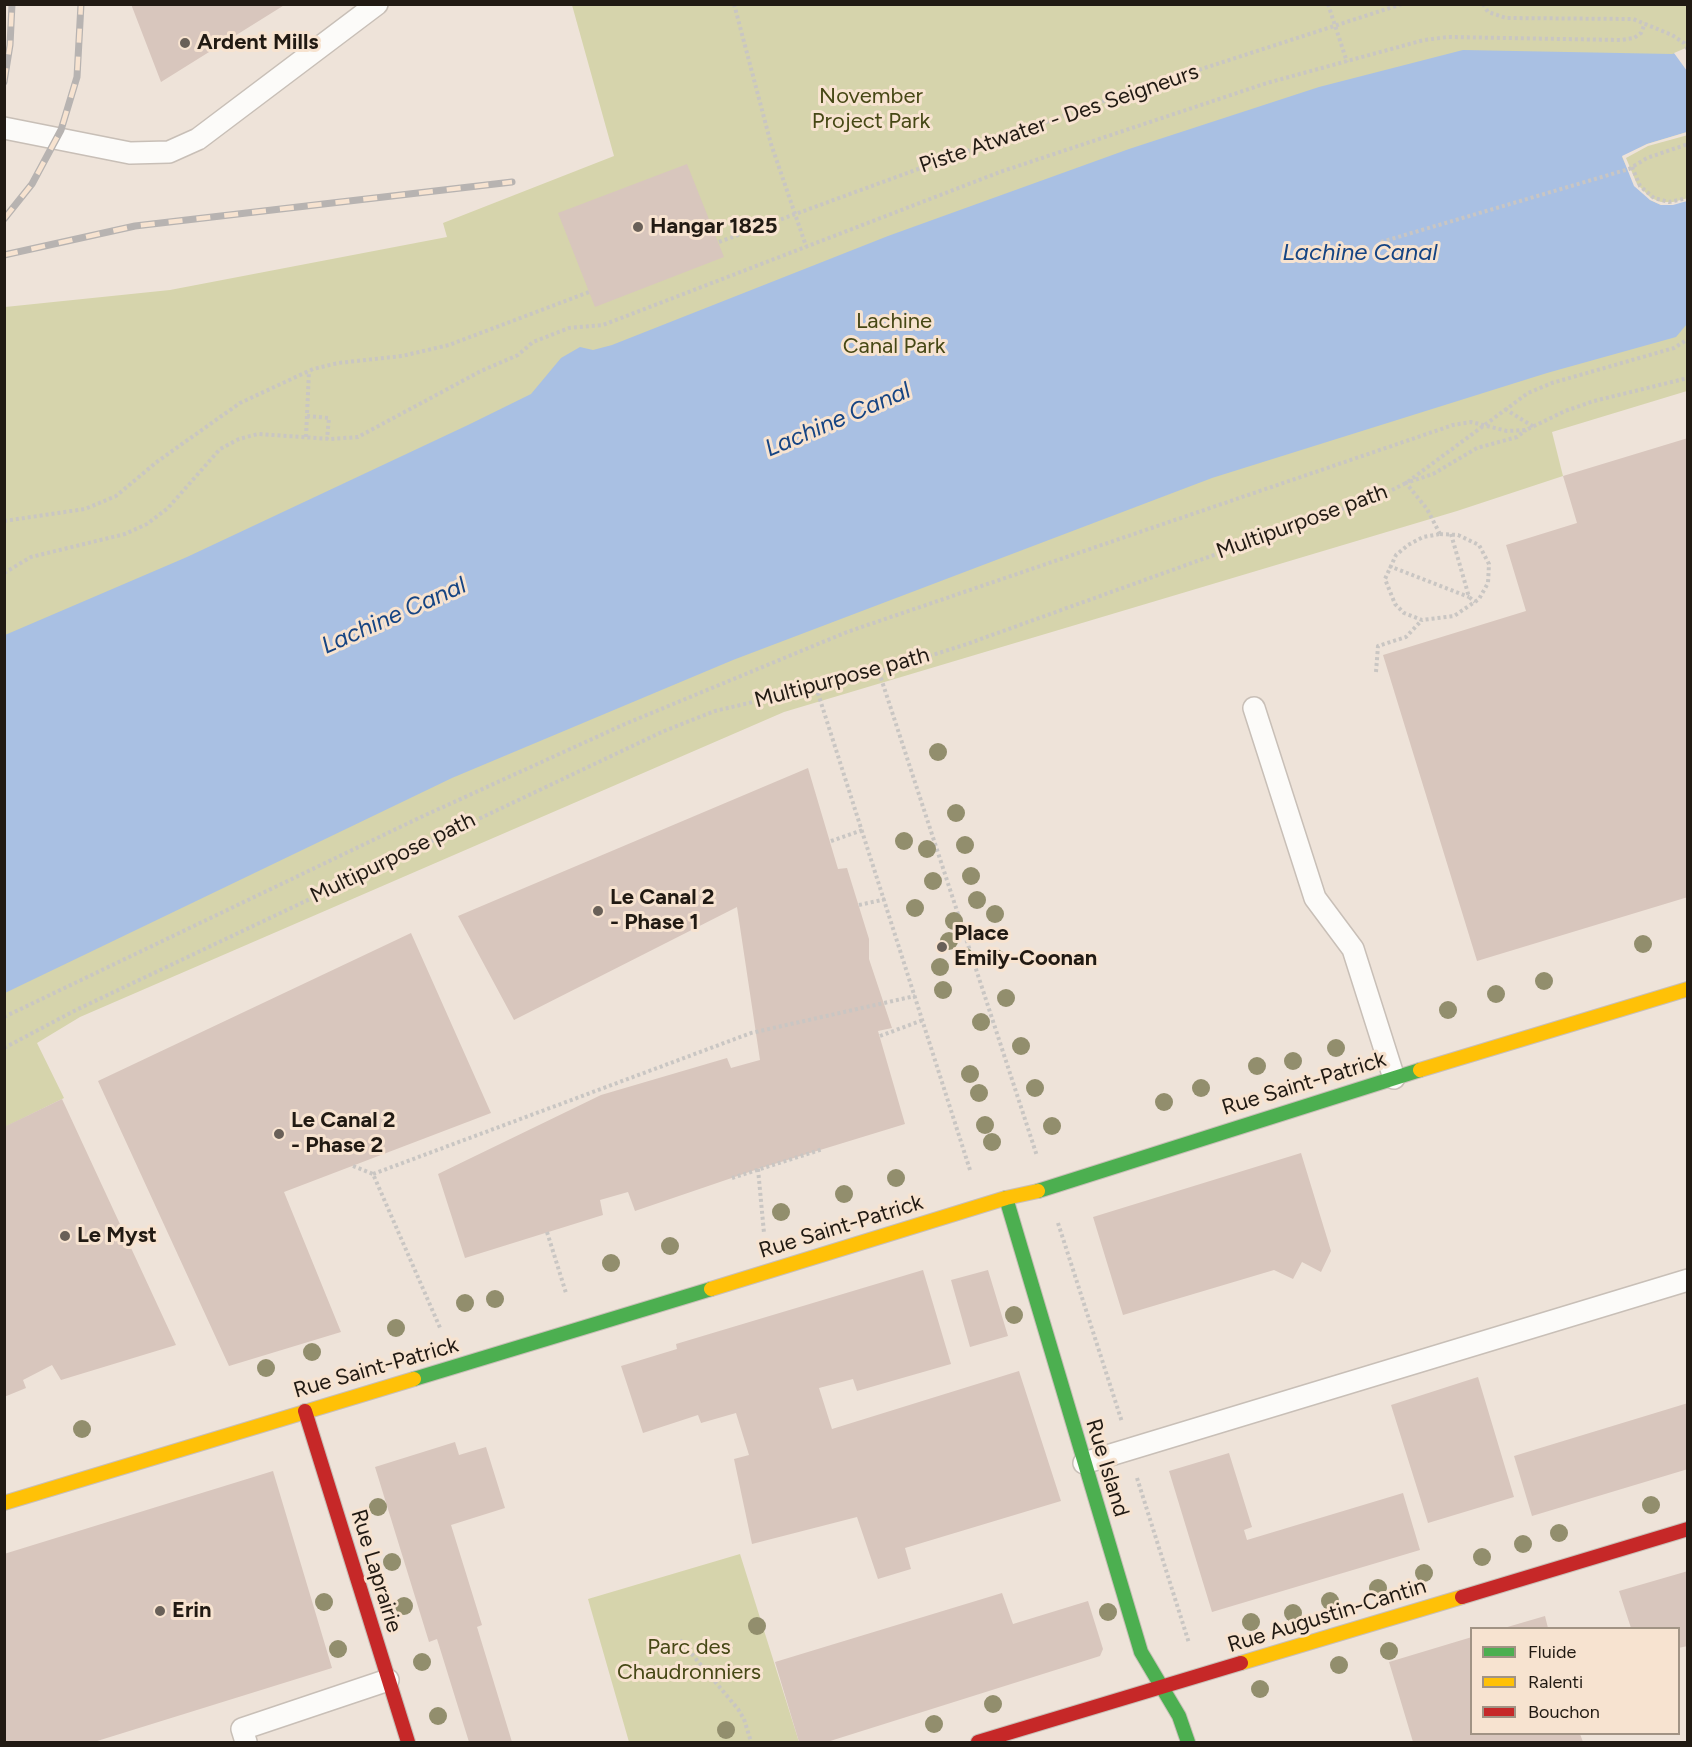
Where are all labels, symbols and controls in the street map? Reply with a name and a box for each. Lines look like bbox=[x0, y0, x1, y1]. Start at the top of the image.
place label: Ardent Mills bbox=[197, 30, 319, 56]
marker: Ardent Mills bbox=[178, 36, 192, 50]
street label: Piste Atwater - Des Seigneurs bbox=[916, 59, 1202, 179]
park label: November Project Park bbox=[812, 84, 930, 136]
place label: Hangar 1825 bbox=[650, 214, 778, 240]
marker: Hangar 1825 bbox=[631, 220, 645, 234]
water label: Lachine Canal bbox=[1282, 239, 1438, 267]
park label: Lachine Canal Park bbox=[843, 309, 945, 360]
water label: Lachine Canal bbox=[761, 376, 915, 464]
street label: Multipurpose path bbox=[1213, 479, 1391, 565]
water label: Lachine Canal bbox=[317, 571, 471, 661]
street label: Multipurpose path bbox=[752, 642, 932, 714]
street label: Multipurpose path bbox=[306, 807, 480, 909]
place label: Le Canal 2 - Phase 1 bbox=[610, 885, 715, 936]
marker: Le Canal 2 - Phase 1 bbox=[591, 904, 605, 918]
place label: Place Emily-Coonan bbox=[954, 921, 1097, 972]
marker: Place Emily-Coonan bbox=[935, 940, 949, 954]
street label: Rue Saint-Patrick bbox=[1219, 1046, 1389, 1122]
place label: Le Canal 2 - Phase 2 bbox=[291, 1108, 396, 1160]
marker: Le Canal 2 - Phase 2 bbox=[272, 1127, 286, 1141]
street label: Rue Saint-Patrick bbox=[756, 1189, 926, 1265]
place label: Le Myst bbox=[77, 1223, 157, 1249]
marker: Le Myst bbox=[58, 1229, 72, 1243]
street label: Rue Saint-Patrick bbox=[291, 1332, 461, 1404]
street label: Rue Island bbox=[1080, 1416, 1134, 1520]
street label: Rue Laprairie bbox=[345, 1506, 407, 1636]
street label: Rue Augustin-Cantin bbox=[1225, 1573, 1429, 1659]
place label: Erin bbox=[172, 1598, 212, 1624]
marker: Erin bbox=[153, 1604, 167, 1618]
legend bbox=[1470, 1627, 1680, 1735]
park label: Parc des Chaudronniers bbox=[617, 1635, 761, 1687]
text: Fluide bbox=[1528, 1641, 1576, 1663]
text: Ralenti bbox=[1528, 1671, 1583, 1693]
text: Bouchon bbox=[1528, 1701, 1600, 1723]

